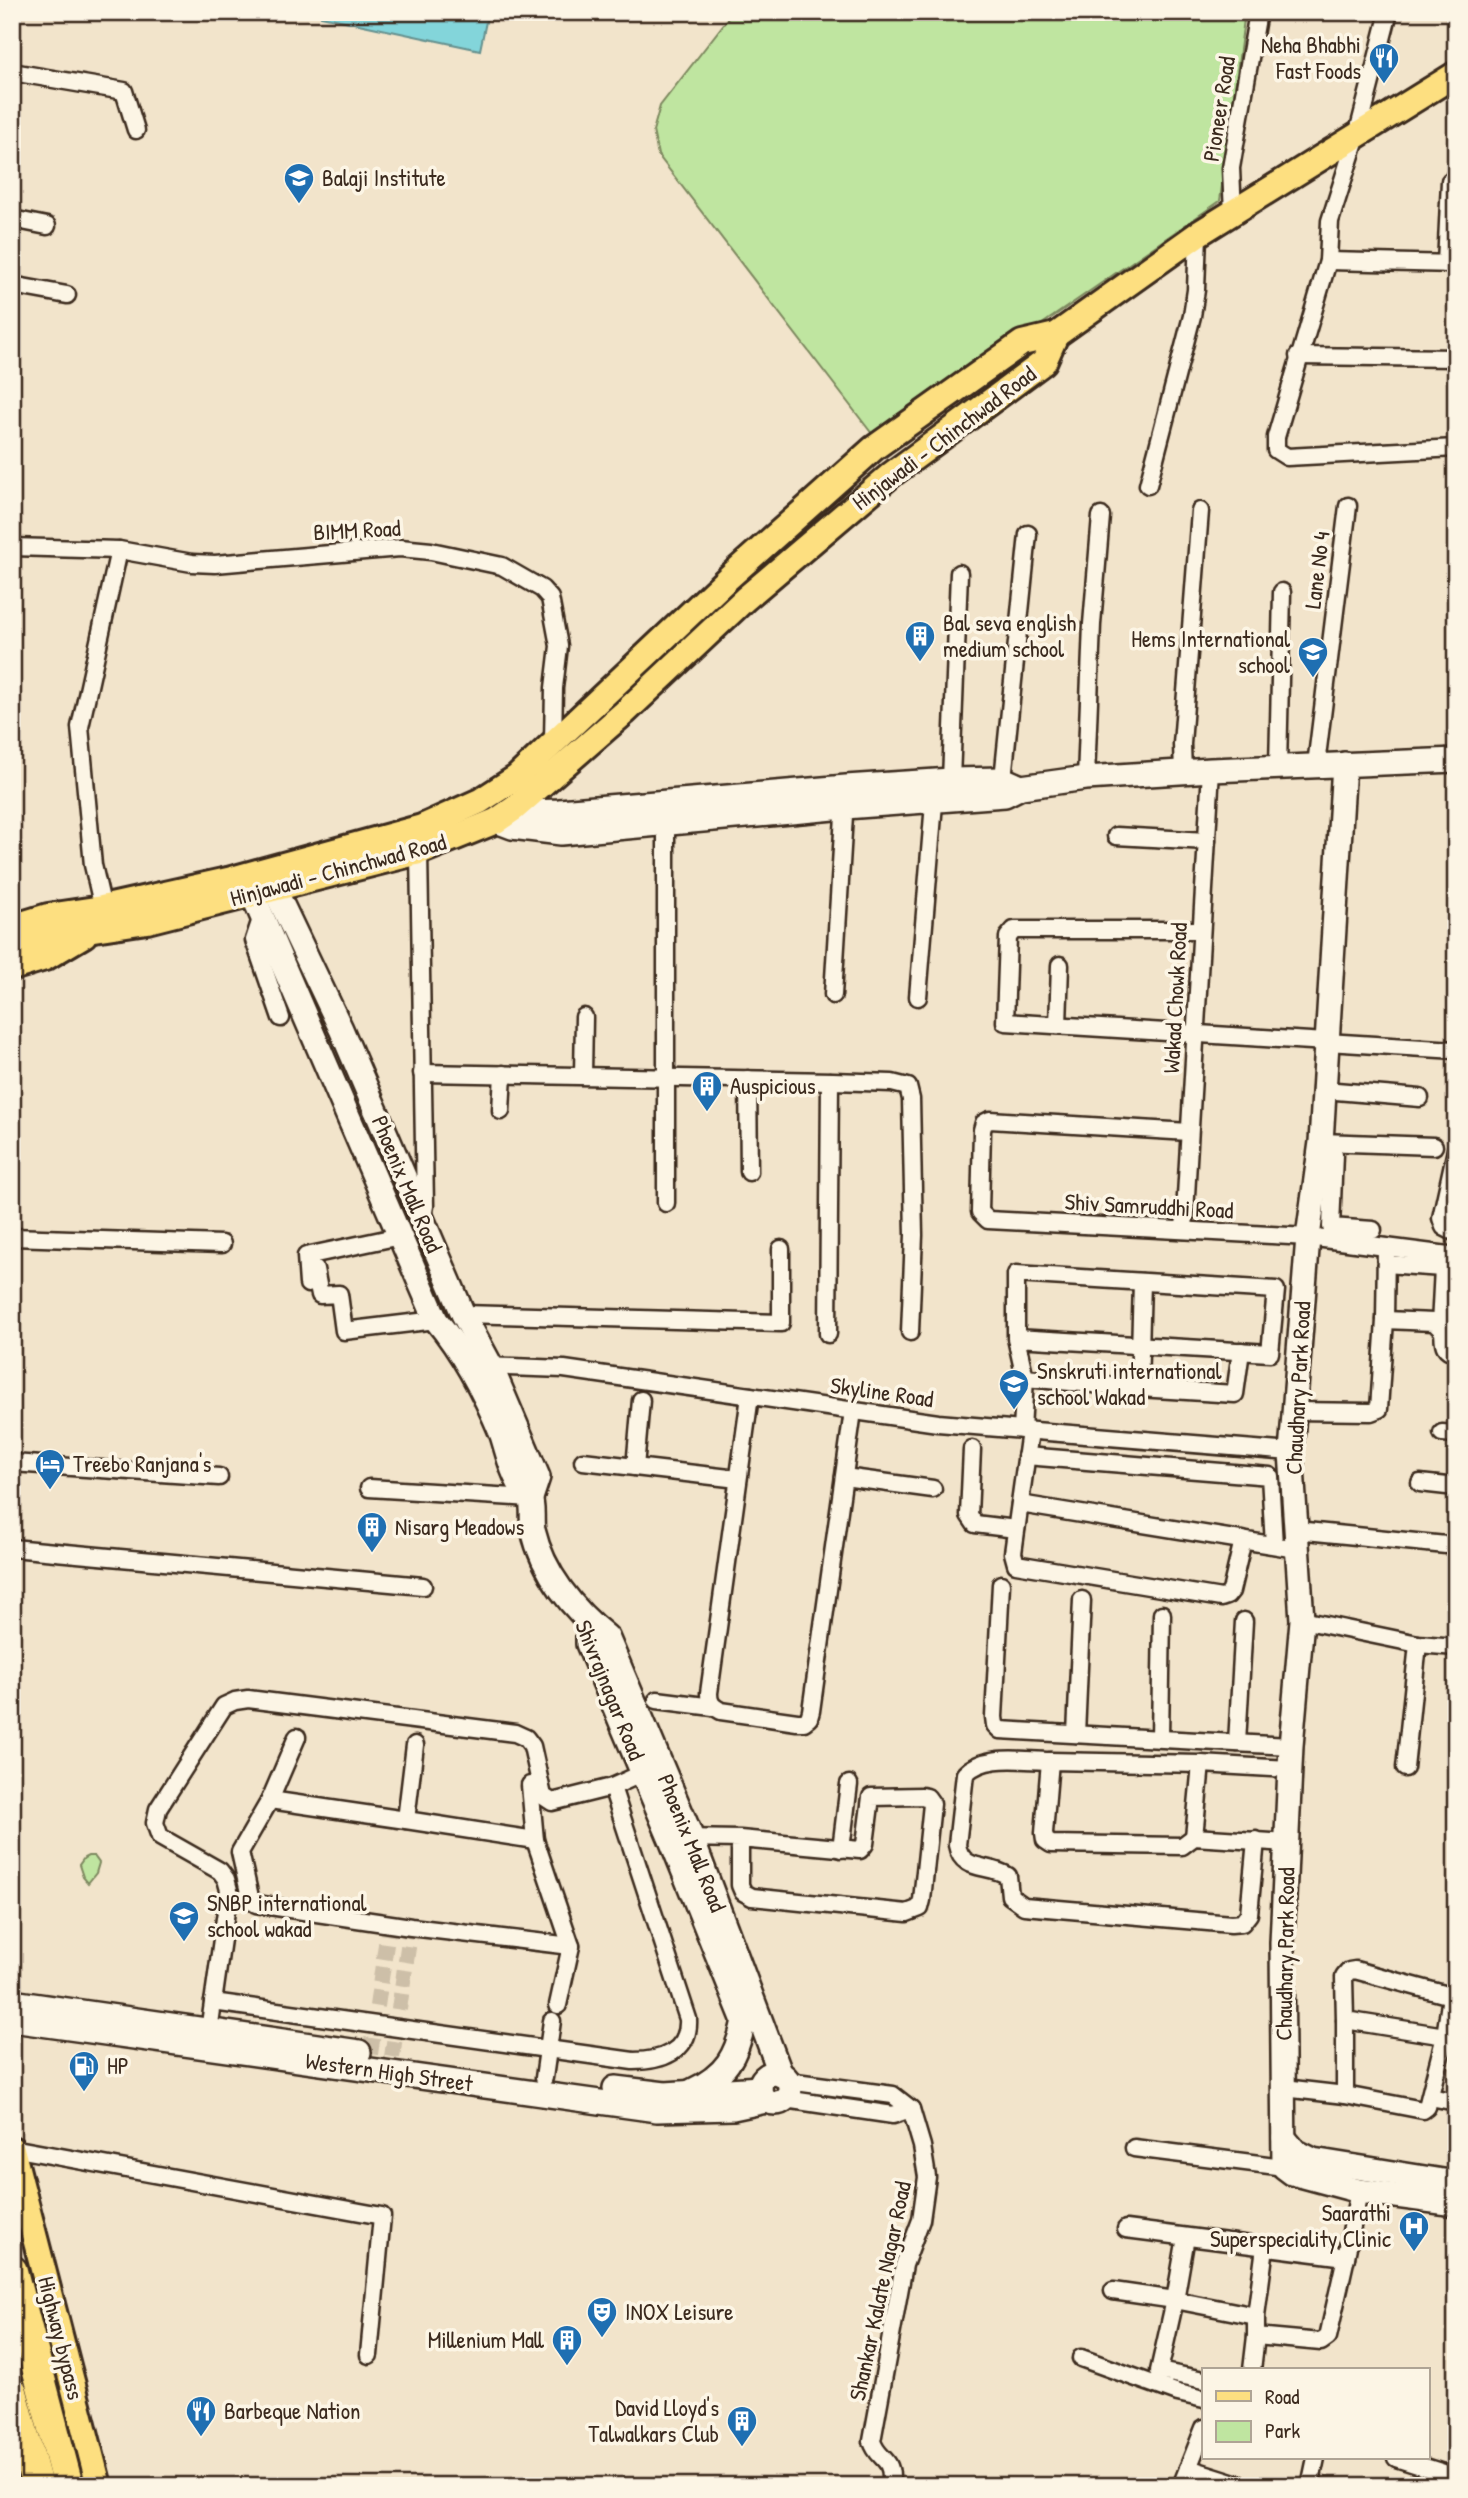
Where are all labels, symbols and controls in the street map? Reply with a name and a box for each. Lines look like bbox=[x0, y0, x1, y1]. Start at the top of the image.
place label: Neha Bhabhi Fast Foods bbox=[1261, 29, 1361, 86]
restaurant icon: Neha Bhabhi Fast Foods bbox=[1367, 41, 1401, 85]
street label: Pioneer Road bbox=[1195, 54, 1242, 164]
school or university icon: Balaji Institute bbox=[282, 161, 316, 205]
place label: Balaji Institute bbox=[322, 162, 446, 193]
street label: Hinjawadi - Chinchwad Road bbox=[846, 358, 1042, 517]
street label: BIMM Road bbox=[313, 512, 401, 547]
street label: Lane No 4 bbox=[1296, 529, 1337, 610]
place label: Bal seva english medium school bbox=[943, 607, 1077, 664]
building icon: Bal seva english medium school bbox=[903, 619, 937, 663]
place label: Hems International school bbox=[1131, 623, 1291, 680]
school or university icon: Hems International school bbox=[1296, 635, 1330, 679]
street label: Hinjawadi - Chinchwad Road bbox=[226, 826, 449, 913]
street label: Wakad Chowk Road bbox=[1155, 922, 1194, 1074]
building icon: Auspicious bbox=[690, 1069, 724, 1113]
place label: Auspicious bbox=[730, 1070, 816, 1101]
street label: Phoenix Mall Road bbox=[365, 1111, 450, 1257]
street label: Shiv Samruddhi Road bbox=[1064, 1186, 1234, 1225]
street label: Chaudhary Park Road bbox=[1277, 1301, 1318, 1475]
place label: Snskruti international school Wakad bbox=[1037, 1355, 1222, 1412]
school or university icon: Snskruti international school Wakad bbox=[997, 1367, 1031, 1411]
street label: Skyline Road bbox=[829, 1369, 936, 1414]
hotel icon: Treebo Ranjana's bbox=[33, 1447, 67, 1491]
place label: Treebo Ranjana's bbox=[73, 1448, 211, 1479]
building icon: Nisarg Meadows bbox=[355, 1510, 389, 1554]
place label: Nisarg Meadows bbox=[395, 1511, 524, 1542]
street label: Shivrajnagar Road bbox=[568, 1615, 653, 1764]
street label: Phoenix Mall Road bbox=[651, 1769, 734, 1916]
street label: Chaudhary Park Road bbox=[1267, 1867, 1302, 2041]
place label: SNBP international school wakad bbox=[207, 1887, 367, 1944]
school or university icon: SNBP international school wakad bbox=[167, 1899, 201, 1943]
street label: Western High Street bbox=[304, 2044, 476, 2099]
fuel station icon: HP bbox=[67, 2049, 101, 2093]
place label: HP bbox=[107, 2050, 129, 2081]
street label: Shankar Kalate Nagar Road bbox=[841, 2178, 918, 2403]
place label: Saarathi Superspeciality Clinic bbox=[1210, 2197, 1391, 2254]
hospital icon: Saarathi Superspeciality Clinic bbox=[1397, 2209, 1431, 2253]
street label: Highway bypass bbox=[31, 2273, 92, 2403]
theatre icon: INOX Leisure bbox=[585, 2295, 619, 2339]
place label: INOX Leisure bbox=[625, 2296, 733, 2327]
building icon: Millenium Mall bbox=[550, 2323, 584, 2367]
place label: Millenium Mall bbox=[428, 2324, 545, 2355]
legend bbox=[1202, 2368, 1430, 2460]
text: Road bbox=[1265, 2382, 1299, 2411]
place label: David Lloyd's Talwalkars Club bbox=[588, 2392, 719, 2449]
restaurant icon: Barbeque Nation bbox=[184, 2394, 218, 2438]
place label: Barbeque Nation bbox=[224, 2395, 360, 2426]
building icon: David Lloyd's Talwalkars Club bbox=[725, 2404, 759, 2448]
text: Park bbox=[1265, 2416, 1300, 2445]

